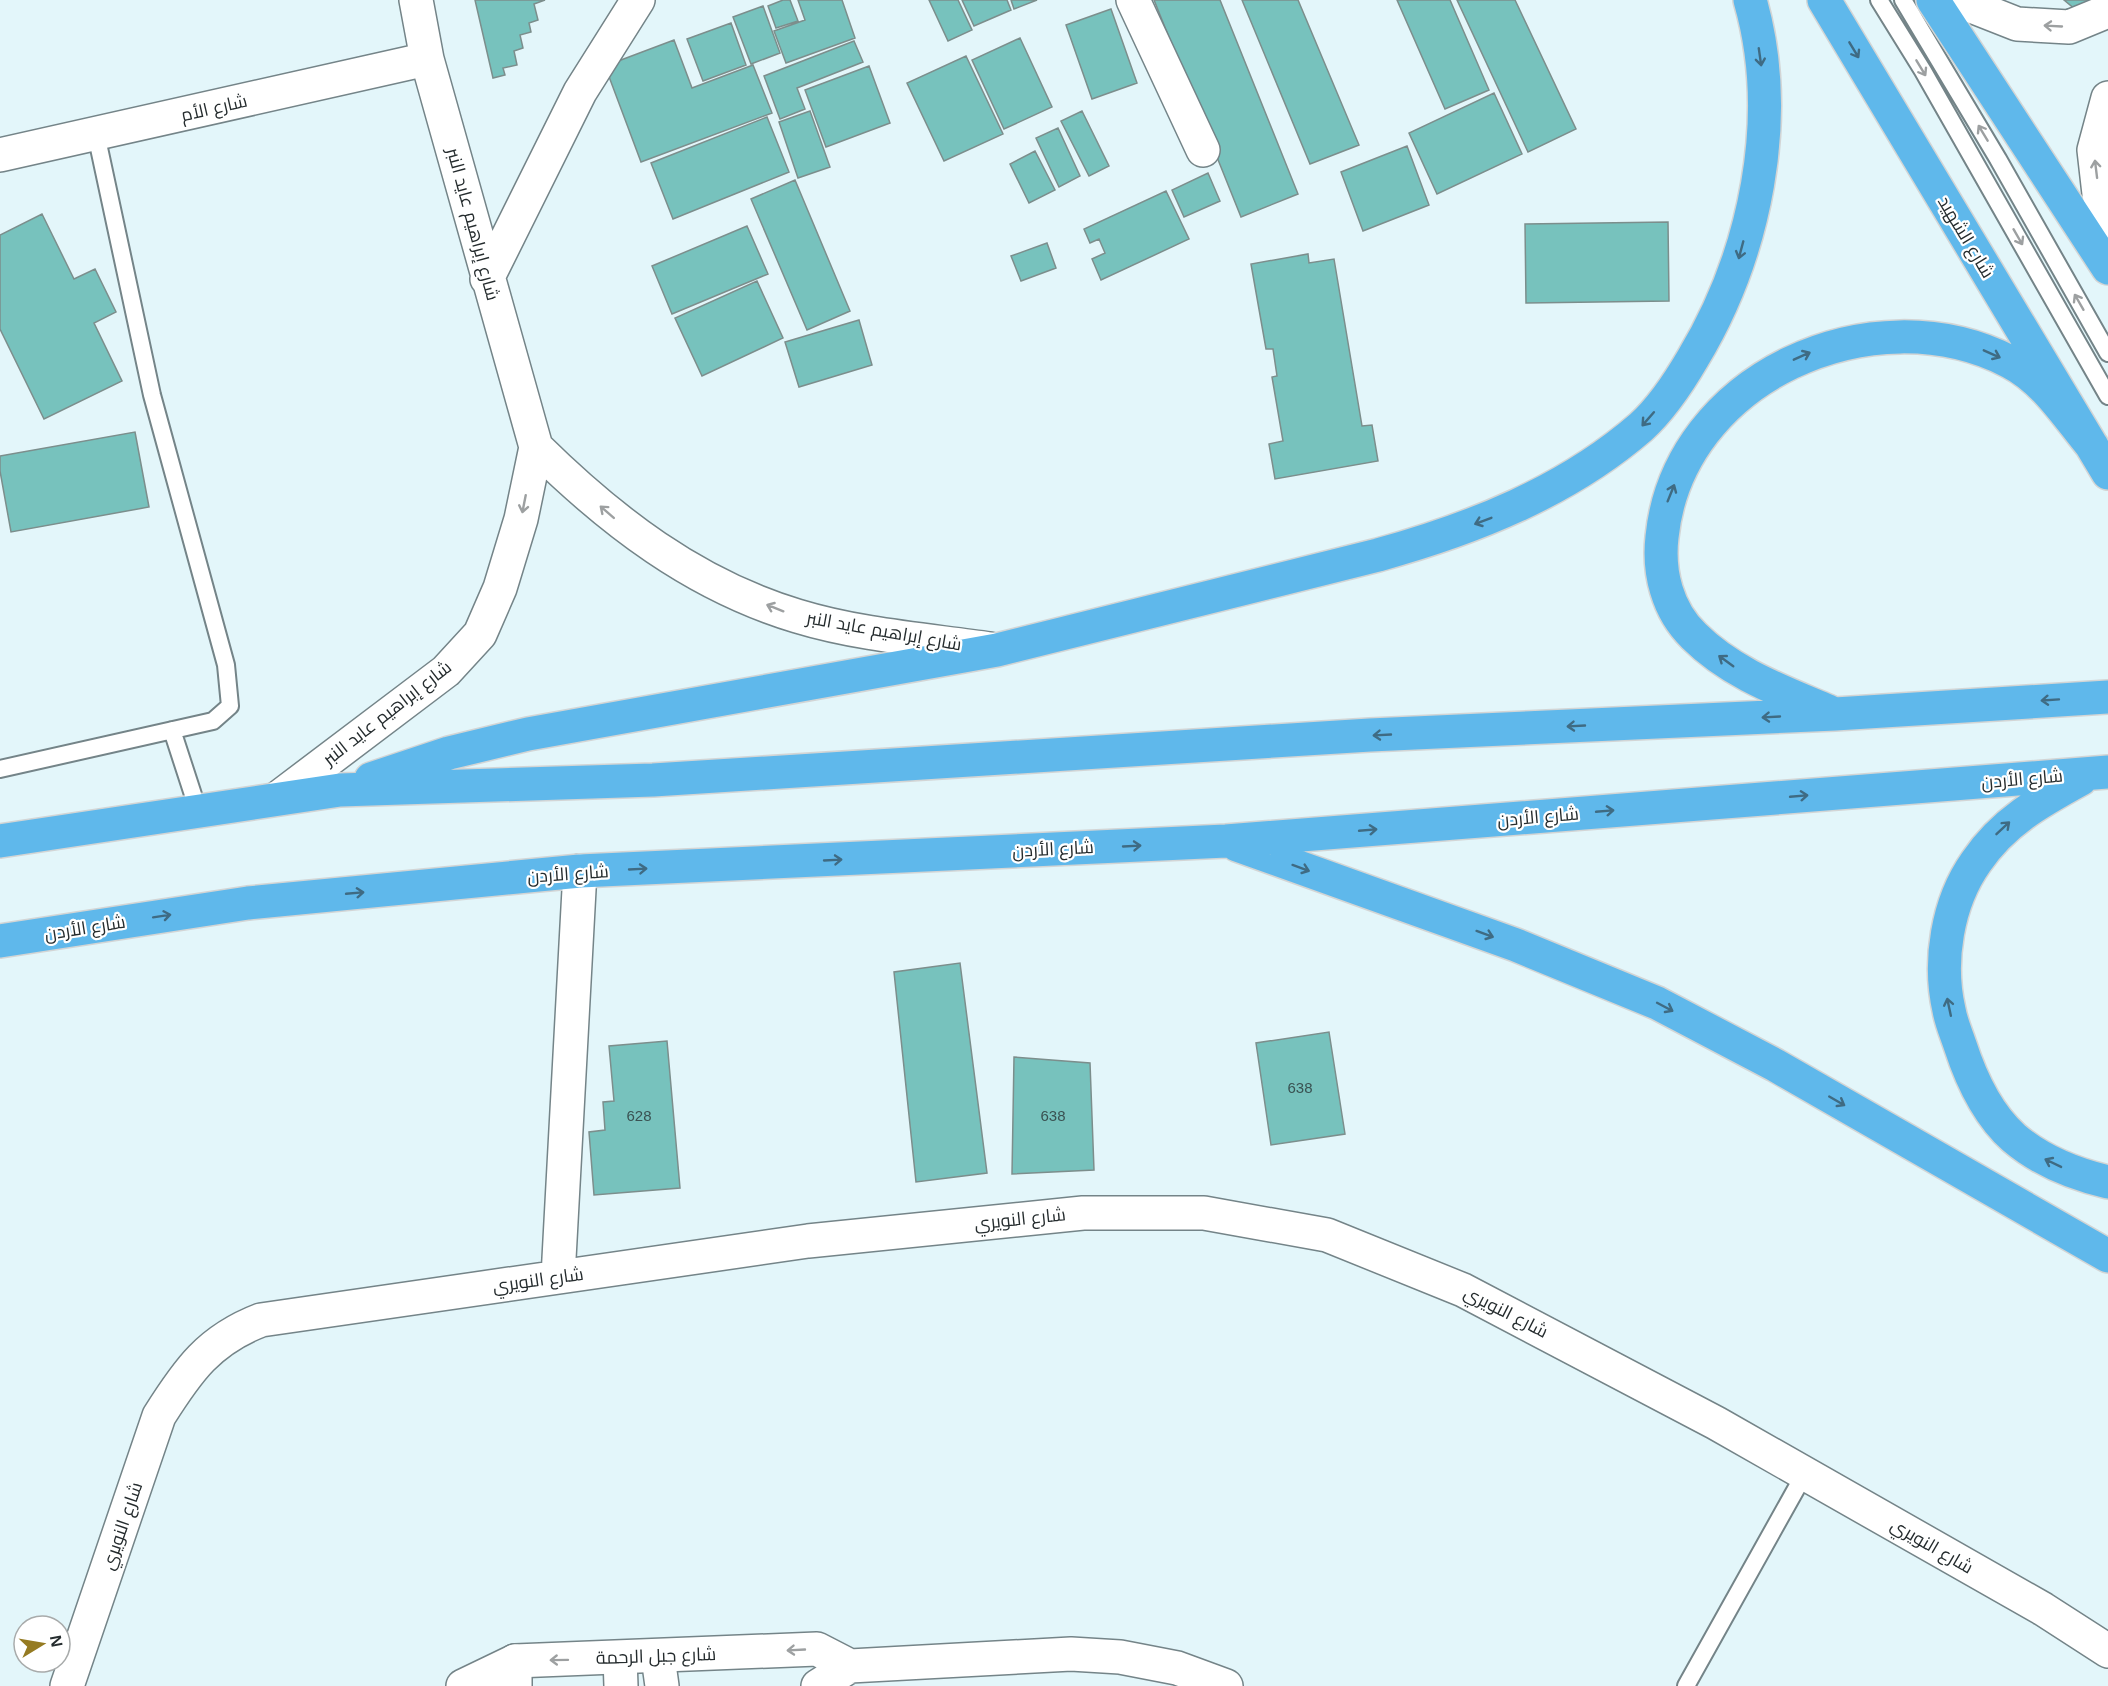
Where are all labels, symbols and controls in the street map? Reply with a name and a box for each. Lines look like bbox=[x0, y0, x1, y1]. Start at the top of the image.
one-way arrow bbox=[2043, 21, 2063, 32]
one-way arrow bbox=[1849, 41, 1861, 58]
one-way arrow bbox=[1755, 47, 1766, 67]
one-way arrow bbox=[1916, 59, 1928, 76]
street label: شارع الأم bbox=[179, 91, 250, 127]
one-way arrow bbox=[1976, 125, 1988, 142]
street label: شارع إبراهيم عايد النبر bbox=[441, 144, 503, 303]
one-way arrow bbox=[2090, 159, 2101, 179]
street label: شارع الشهيد bbox=[1932, 192, 1998, 283]
one-way arrow bbox=[2012, 228, 2024, 245]
one-way arrow bbox=[1735, 240, 1746, 259]
one-way arrow bbox=[2073, 294, 2085, 311]
one-way arrow bbox=[1983, 349, 2001, 361]
one-way arrow bbox=[1793, 350, 1811, 362]
one-way arrow bbox=[1641, 411, 1654, 427]
one-way arrow bbox=[1666, 484, 1677, 503]
one-way arrow bbox=[518, 494, 530, 513]
one-way arrow bbox=[599, 505, 615, 518]
one-way arrow bbox=[1474, 516, 1492, 527]
one-way arrow bbox=[766, 601, 785, 612]
street label: شارع إبراهيم عايد النبر bbox=[803, 607, 963, 656]
one-way arrow bbox=[1719, 655, 1735, 667]
street label: شارع إبراهيم عايد النبر bbox=[318, 657, 456, 772]
one-way arrow bbox=[2040, 695, 2060, 706]
one-way arrow bbox=[1762, 712, 1782, 723]
one-way arrow bbox=[1567, 720, 1587, 731]
one-way arrow bbox=[1372, 729, 1392, 740]
street label: شارع الأردن bbox=[1980, 765, 2064, 795]
one-way arrow bbox=[1789, 790, 1809, 801]
street label: شارع الأردن bbox=[1496, 803, 1580, 833]
one-way arrow bbox=[1594, 806, 1614, 817]
one-way arrow bbox=[1996, 821, 2011, 835]
one-way arrow bbox=[1358, 824, 1378, 835]
street label: شارع الأردن bbox=[1012, 837, 1094, 863]
one-way arrow bbox=[1122, 840, 1142, 851]
one-way arrow bbox=[822, 854, 842, 865]
street label: شارع الأردن bbox=[527, 861, 610, 889]
one-way arrow bbox=[628, 863, 647, 874]
one-way arrow bbox=[1291, 864, 1310, 875]
one-way arrow bbox=[345, 887, 365, 898]
one-way arrow bbox=[151, 911, 171, 922]
street label: شارع الأردن bbox=[43, 912, 127, 946]
one-way arrow bbox=[1475, 930, 1494, 941]
one-way arrow bbox=[1942, 998, 1954, 1017]
one-way arrow bbox=[1656, 1002, 1674, 1013]
house number: 638 bbox=[1287, 1079, 1313, 1096]
one-way arrow bbox=[1828, 1095, 1845, 1107]
house number: 628 bbox=[626, 1107, 652, 1124]
house number: 638 bbox=[1040, 1107, 1066, 1124]
one-way arrow bbox=[2044, 1157, 2062, 1168]
street label: شارع النويري bbox=[973, 1204, 1067, 1238]
street label: شارع النويري bbox=[491, 1264, 585, 1300]
street label: شارع النويري bbox=[1459, 1282, 1551, 1345]
street label: شارع النويري bbox=[98, 1479, 150, 1574]
street label: شارع النويري bbox=[1885, 1514, 1977, 1581]
north arrow bbox=[12, 1614, 72, 1674]
text: N bbox=[47, 1634, 66, 1649]
street label: شارع جبل الرحمة bbox=[595, 1644, 717, 1670]
one-way arrow bbox=[786, 1644, 806, 1655]
one-way arrow bbox=[549, 1654, 569, 1666]

